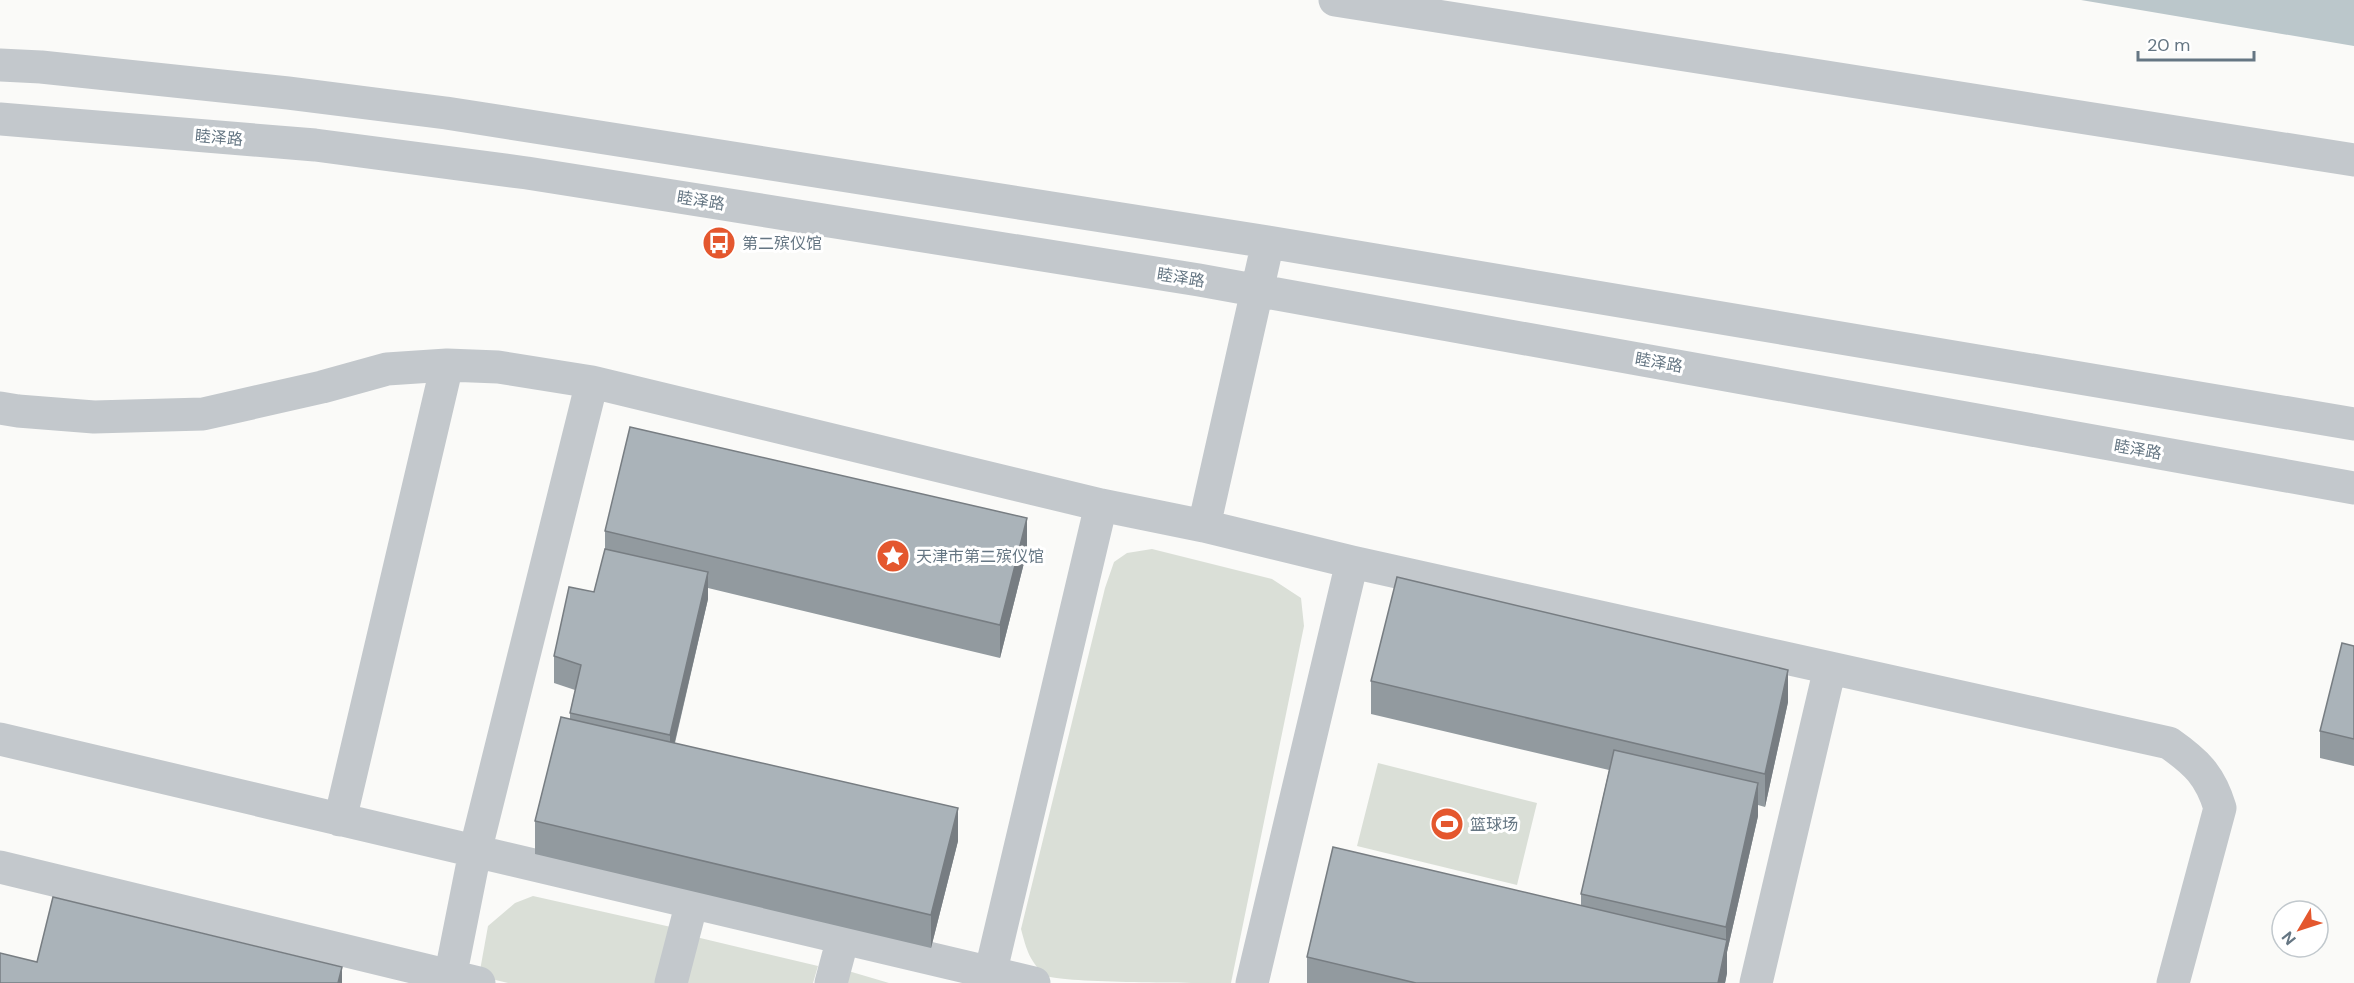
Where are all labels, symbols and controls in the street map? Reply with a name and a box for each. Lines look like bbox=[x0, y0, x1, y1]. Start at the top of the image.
scale bar bbox=[2138, 24, 2254, 62]
text: 20 m bbox=[2147, 33, 2190, 57]
street label: 睦泽路 bbox=[194, 125, 244, 150]
street label: 睦泽路 bbox=[676, 186, 726, 215]
bus stop icon: 第二殡仪馆 bbox=[701, 225, 737, 261]
place label: 第二殡仪馆 bbox=[742, 233, 822, 254]
street label: 睦泽路 bbox=[1156, 263, 1206, 292]
street label: 睦泽路 bbox=[1633, 348, 1684, 377]
street label: 睦泽路 bbox=[2112, 435, 2163, 464]
place icon: 天津市第二殡仪馆 bbox=[875, 538, 911, 574]
place label: 天津市第二殡仪馆 bbox=[916, 546, 1044, 567]
sports icon: 篮球场 bbox=[1429, 806, 1465, 842]
place label: 篮球场 bbox=[1470, 814, 1518, 835]
north arrow bbox=[2270, 899, 2330, 959]
text: N bbox=[2277, 927, 2301, 949]

